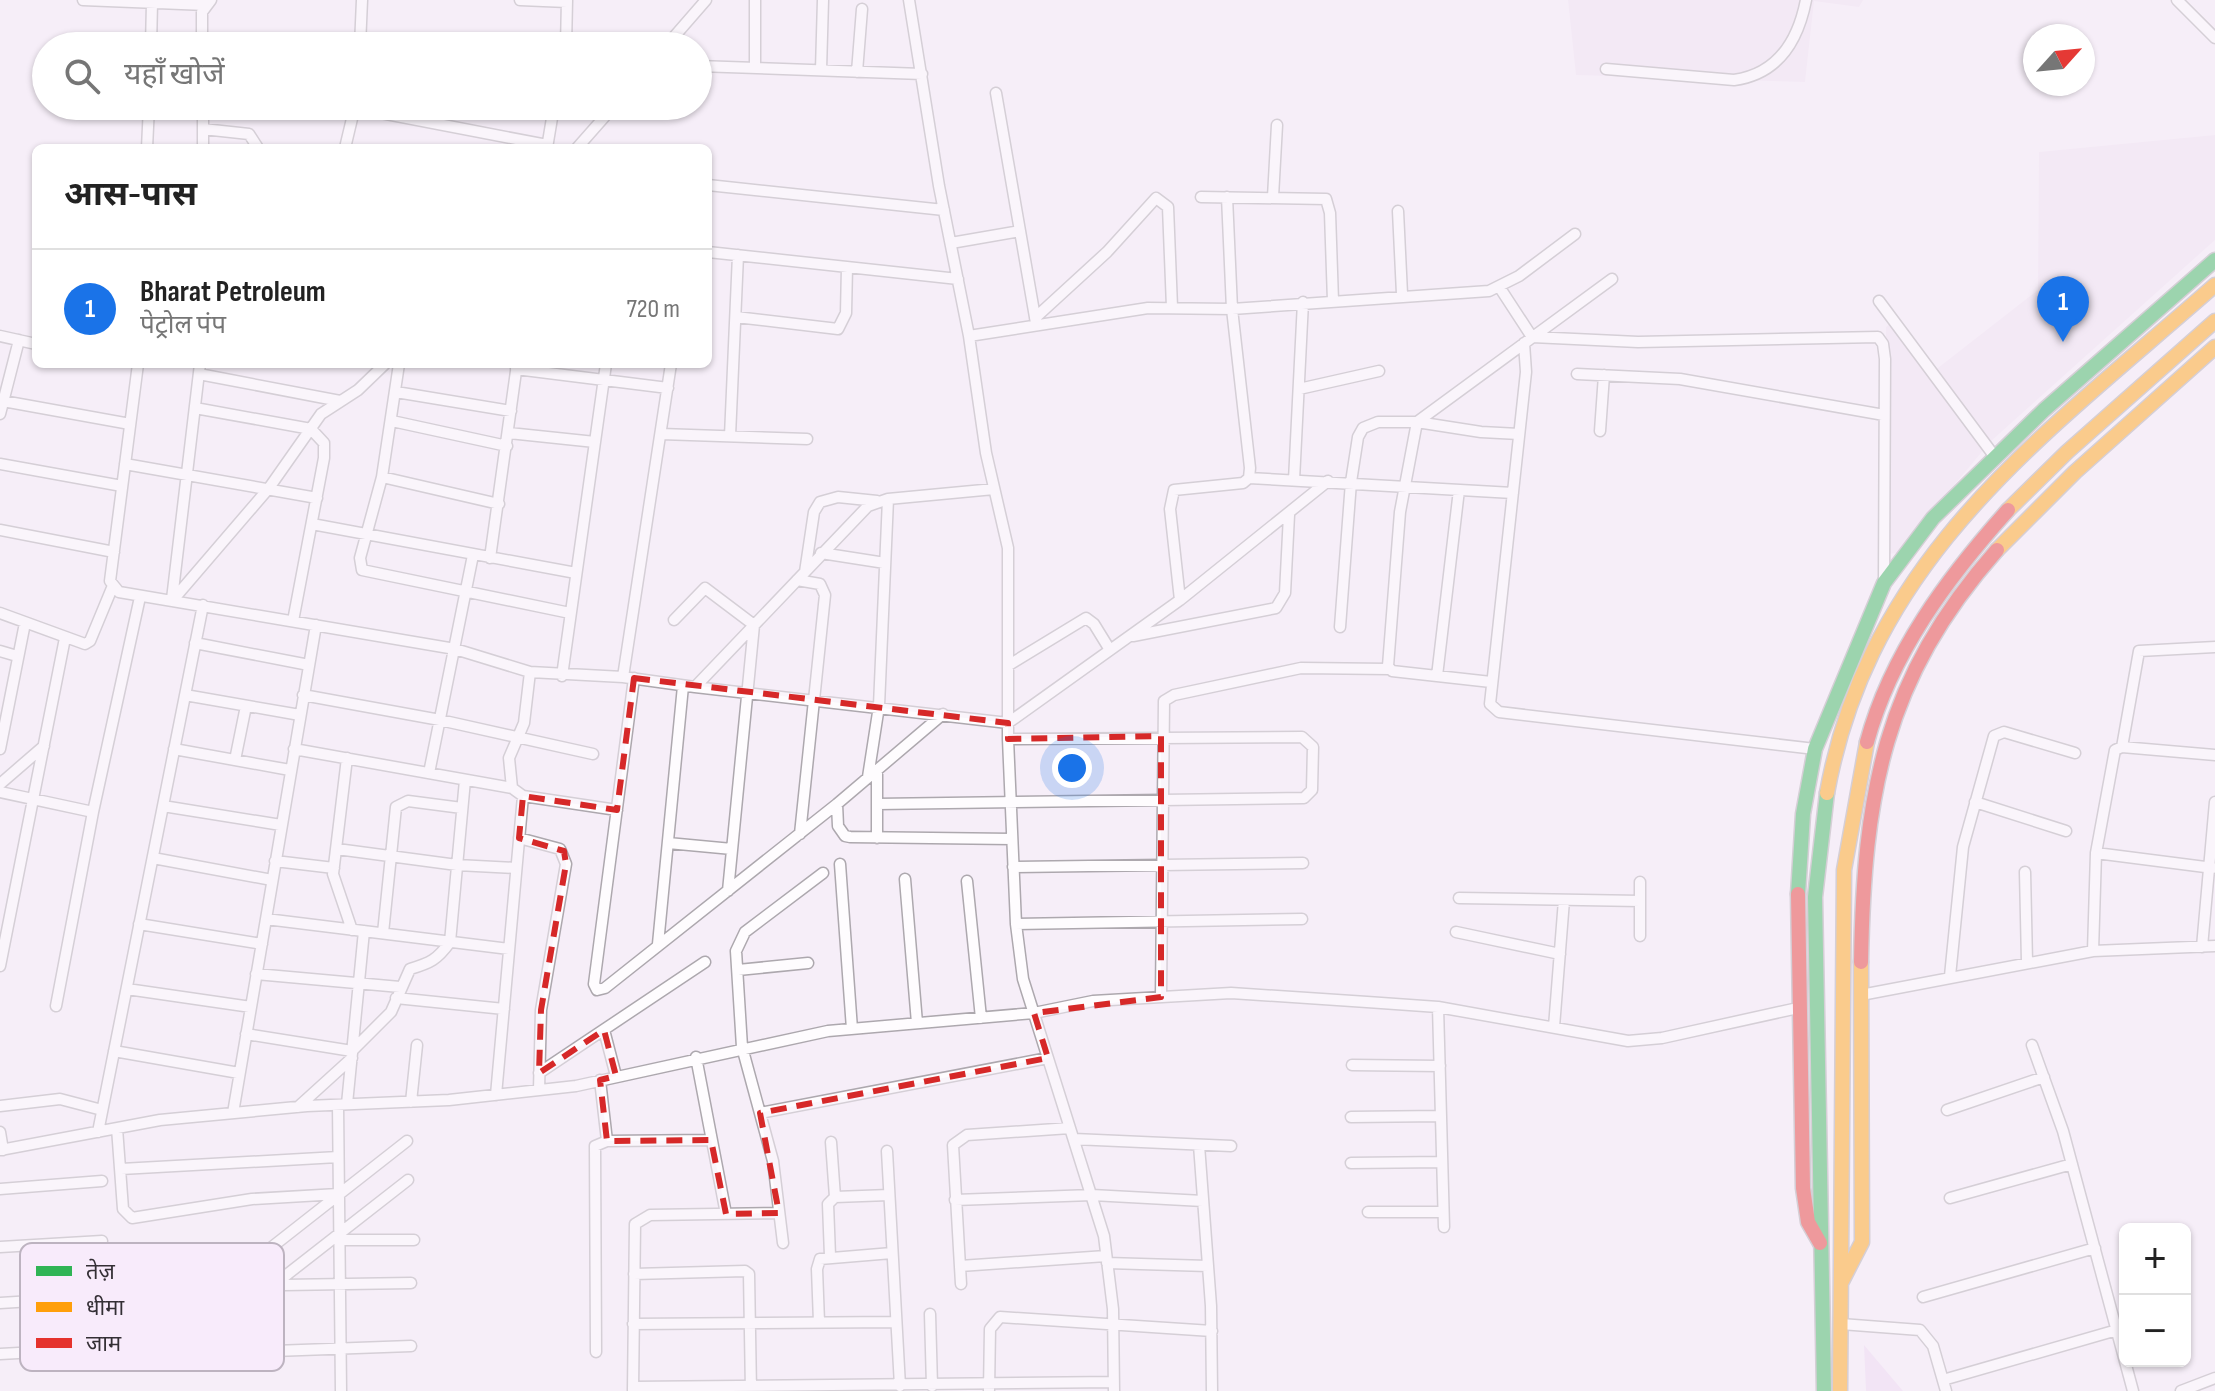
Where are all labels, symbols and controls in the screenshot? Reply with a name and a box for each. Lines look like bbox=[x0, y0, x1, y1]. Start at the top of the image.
north arrow bbox=[2023, 24, 2095, 96]
search box bbox=[32, 32, 712, 120]
icon: search bbox=[60, 54, 104, 98]
text: यहाँ खोजें bbox=[124, 57, 224, 93]
text: आस-पास bbox=[64, 174, 197, 215]
text: Bharat Petroleum bbox=[140, 274, 326, 310]
pin: 1 bbox=[2037, 276, 2089, 342]
text: 1 bbox=[85, 294, 95, 325]
text: 720 m bbox=[626, 294, 680, 325]
text: पेट्रोल पंप bbox=[140, 310, 226, 341]
your location bbox=[1052, 748, 1092, 788]
map controls bbox=[2119, 1223, 2191, 1367]
button: + bbox=[2119, 1223, 2191, 1295]
legend bbox=[20, 1243, 284, 1371]
text: तेज़ bbox=[86, 1258, 116, 1286]
text: धीमा bbox=[86, 1295, 124, 1322]
button: − bbox=[2119, 1295, 2191, 1367]
text: जाम bbox=[86, 1331, 122, 1358]

